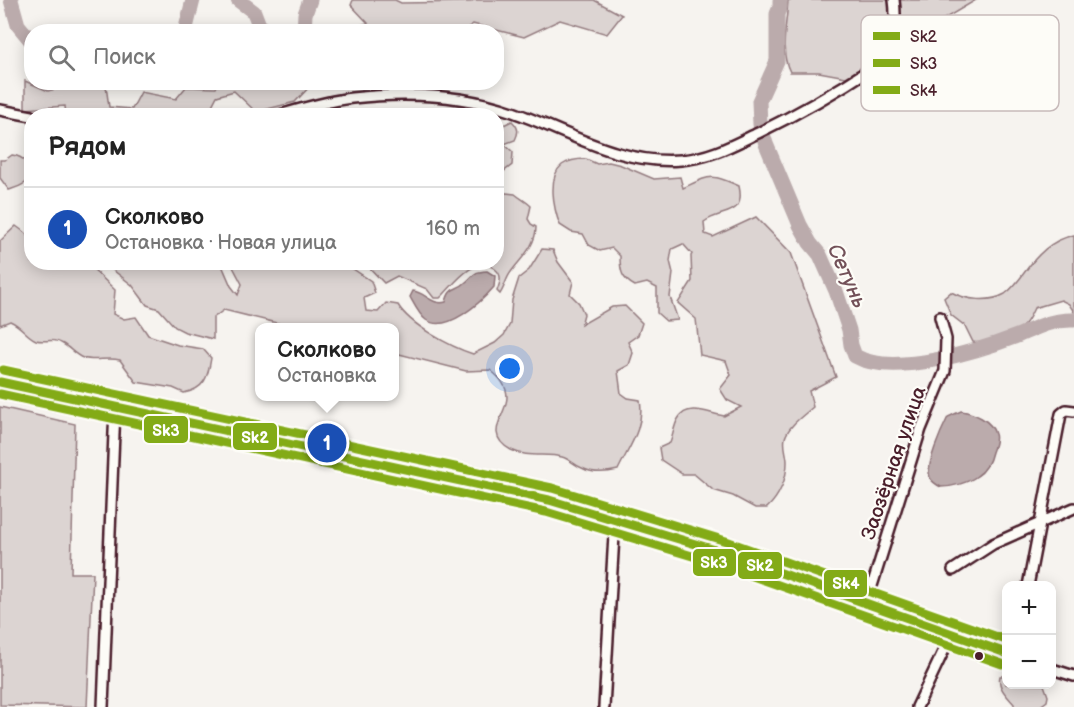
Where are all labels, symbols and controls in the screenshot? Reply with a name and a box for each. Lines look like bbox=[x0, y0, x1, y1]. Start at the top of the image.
legend bbox=[861, 15, 1059, 111]
search box bbox=[24, 24, 504, 90]
text: Sk2 bbox=[910, 28, 938, 47]
icon: search bbox=[45, 41, 78, 74]
text: Поиск bbox=[93, 44, 156, 71]
text: Sk3 bbox=[910, 55, 938, 74]
text: Sk4 bbox=[910, 82, 938, 101]
text: Рядом bbox=[48, 132, 126, 163]
text: Сколково bbox=[105, 204, 204, 231]
text: 1 bbox=[63, 217, 72, 241]
text: 160 m bbox=[426, 217, 480, 241]
text: Остановка · Новая улица bbox=[105, 231, 337, 255]
water label: Сетунь bbox=[822, 240, 872, 312]
popup bbox=[255, 323, 399, 401]
text: Сколково bbox=[277, 337, 376, 364]
your location bbox=[495, 354, 524, 383]
text: Остановка bbox=[277, 364, 377, 388]
street label: Заозёрная улица bbox=[856, 383, 932, 543]
line badge: Sk3 bbox=[143, 415, 189, 444]
pin: 1 bbox=[308, 420, 346, 466]
text: Sk3 bbox=[152, 422, 180, 441]
line badge: Sk2 bbox=[232, 422, 278, 451]
text: Sk2 bbox=[241, 429, 269, 448]
line badge: Sk3 bbox=[692, 548, 737, 577]
line badge: Sk2 bbox=[737, 551, 783, 580]
text: Sk3 bbox=[700, 554, 728, 573]
text: Sk2 bbox=[746, 557, 774, 576]
line badge: Sk4 bbox=[823, 569, 868, 598]
text: Sk4 bbox=[832, 575, 860, 594]
map controls bbox=[1002, 581, 1056, 689]
button: + bbox=[1002, 581, 1056, 635]
button: − bbox=[1002, 635, 1056, 689]
unlabelled marker bbox=[973, 650, 985, 662]

